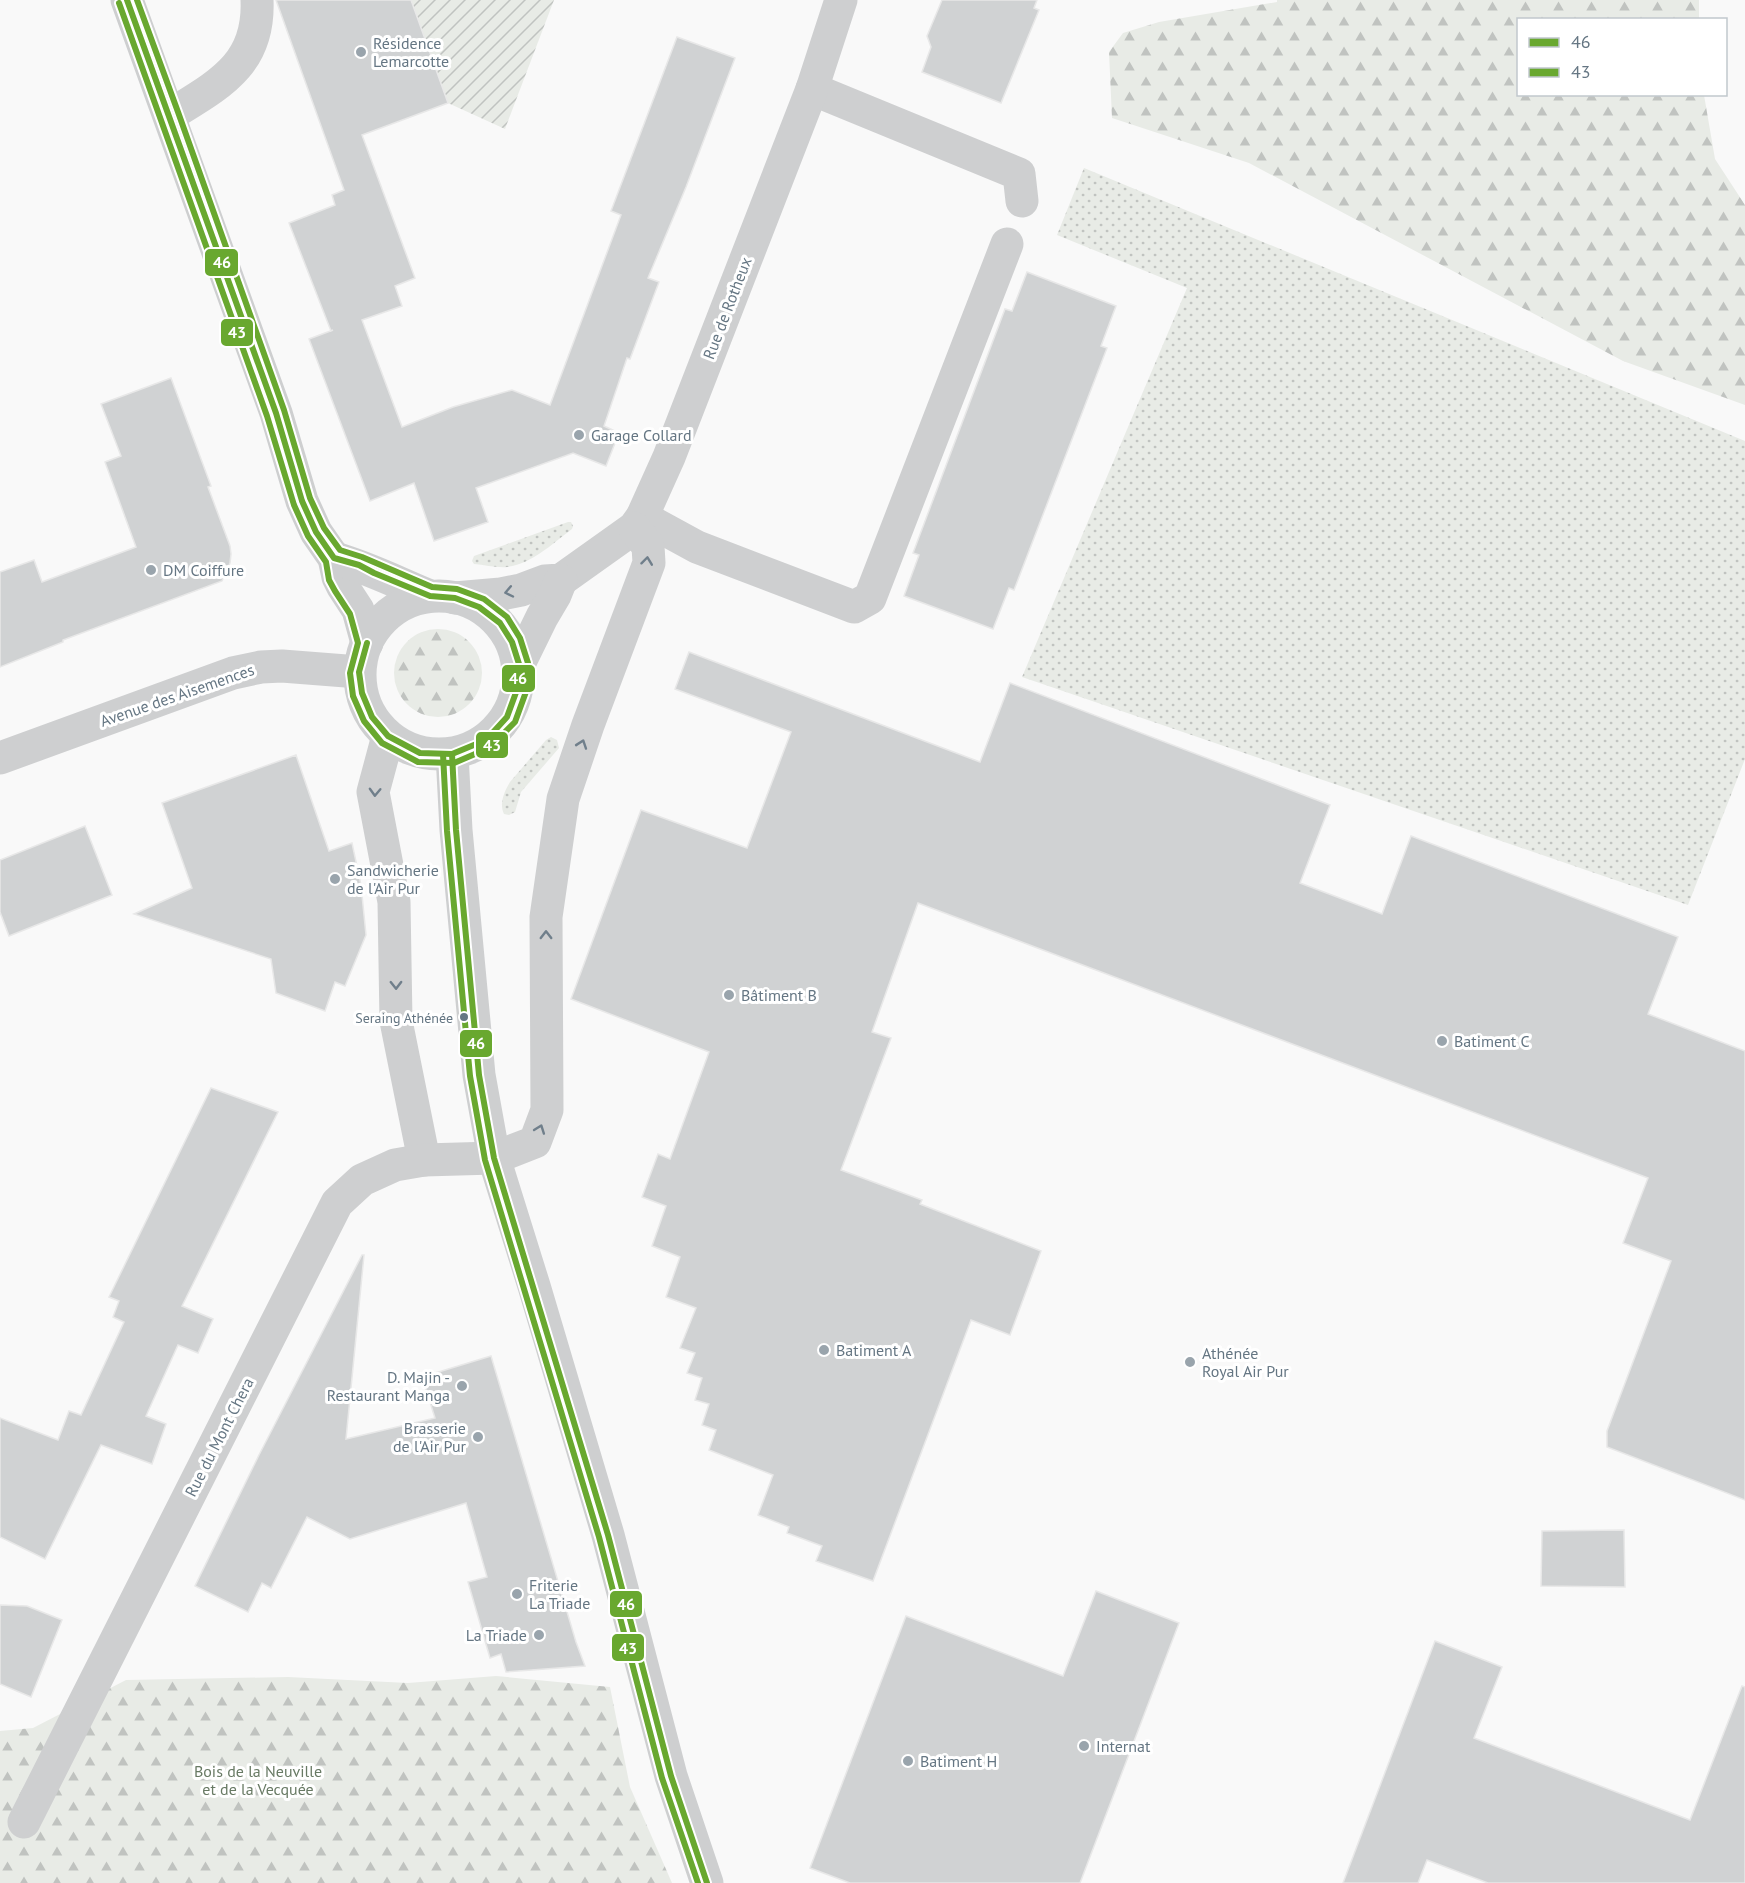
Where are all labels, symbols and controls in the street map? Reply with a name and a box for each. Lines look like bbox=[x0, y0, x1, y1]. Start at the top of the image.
legend bbox=[1517, 18, 1727, 96]
text: 46 bbox=[1571, 30, 1591, 53]
place label: Résidence Lemarcotte bbox=[373, 33, 449, 71]
marker: Résidence Lemarcotte bbox=[354, 45, 368, 59]
text: 43 bbox=[1571, 60, 1591, 83]
line badge: 46 bbox=[204, 248, 239, 277]
text: 46 bbox=[213, 252, 231, 272]
street label: Rue de Rotheux bbox=[698, 254, 756, 362]
line badge: 43 bbox=[220, 318, 254, 347]
text: 43 bbox=[228, 322, 246, 342]
place label: Garage Collard bbox=[591, 425, 692, 445]
marker: Garage Collard bbox=[572, 428, 586, 442]
one-way arrow bbox=[640, 556, 653, 565]
place label: DM Coiffure bbox=[163, 560, 244, 580]
marker: DM Coiffure bbox=[144, 563, 158, 577]
one-way arrow bbox=[504, 585, 514, 598]
street label: Avenue des Aisemences bbox=[97, 659, 257, 731]
line badge: 46 bbox=[501, 664, 536, 693]
text: 46 bbox=[509, 668, 527, 688]
line badge: 43 bbox=[475, 731, 509, 759]
text: 43 bbox=[483, 735, 501, 755]
one-way arrow bbox=[574, 739, 587, 750]
one-way arrow bbox=[369, 788, 381, 797]
place label: Sandwicherie de l'Air Pur bbox=[347, 860, 439, 898]
marker: Sandwicherie de l'Air Pur bbox=[328, 872, 342, 886]
one-way arrow bbox=[540, 930, 552, 939]
one-way arrow bbox=[389, 981, 402, 990]
place label: Bâtiment B bbox=[741, 985, 817, 1005]
marker: Bâtiment B bbox=[722, 988, 736, 1002]
place label: Seraing Athénée bbox=[355, 1009, 453, 1027]
marker: Seraing Athénée bbox=[458, 1011, 470, 1023]
line badge: 46 bbox=[459, 1029, 493, 1058]
place label: Batiment C bbox=[1454, 1031, 1530, 1051]
text: 46 bbox=[467, 1033, 485, 1053]
marker: Batiment C bbox=[1435, 1034, 1449, 1048]
one-way arrow bbox=[533, 1124, 546, 1134]
place label: Batiment A bbox=[836, 1340, 912, 1360]
marker: Batiment A bbox=[817, 1343, 831, 1357]
place label: Athénée Royal Air Pur bbox=[1202, 1343, 1289, 1381]
marker: Athénée Royal Air Pur bbox=[1183, 1355, 1197, 1369]
place label: D. Majin - Restaurant Manga bbox=[327, 1367, 450, 1405]
street label: Rue du Mont Chera bbox=[180, 1374, 258, 1500]
marker: D. Majin - Restaurant Manga bbox=[455, 1379, 469, 1393]
place label: Brasserie de l'Air Pur bbox=[393, 1418, 467, 1456]
marker: Brasserie de l'Air Pur bbox=[471, 1430, 485, 1444]
place label: Friterie La Triade bbox=[529, 1575, 590, 1613]
marker: Friterie La Triade bbox=[510, 1587, 524, 1601]
line badge: 46 bbox=[609, 1590, 643, 1618]
text: 46 bbox=[617, 1594, 635, 1614]
place label: La Triade bbox=[466, 1625, 527, 1645]
marker: La Triade bbox=[532, 1628, 546, 1642]
line badge: 43 bbox=[611, 1633, 645, 1662]
text: 43 bbox=[619, 1638, 637, 1658]
place label: Internat bbox=[1096, 1736, 1151, 1756]
marker: Internat bbox=[1077, 1739, 1091, 1753]
place label: Batiment H bbox=[920, 1751, 997, 1771]
marker: Batiment H bbox=[901, 1754, 915, 1768]
park label: Bois de la Neuville et de la Vecquée bbox=[194, 1761, 322, 1799]

